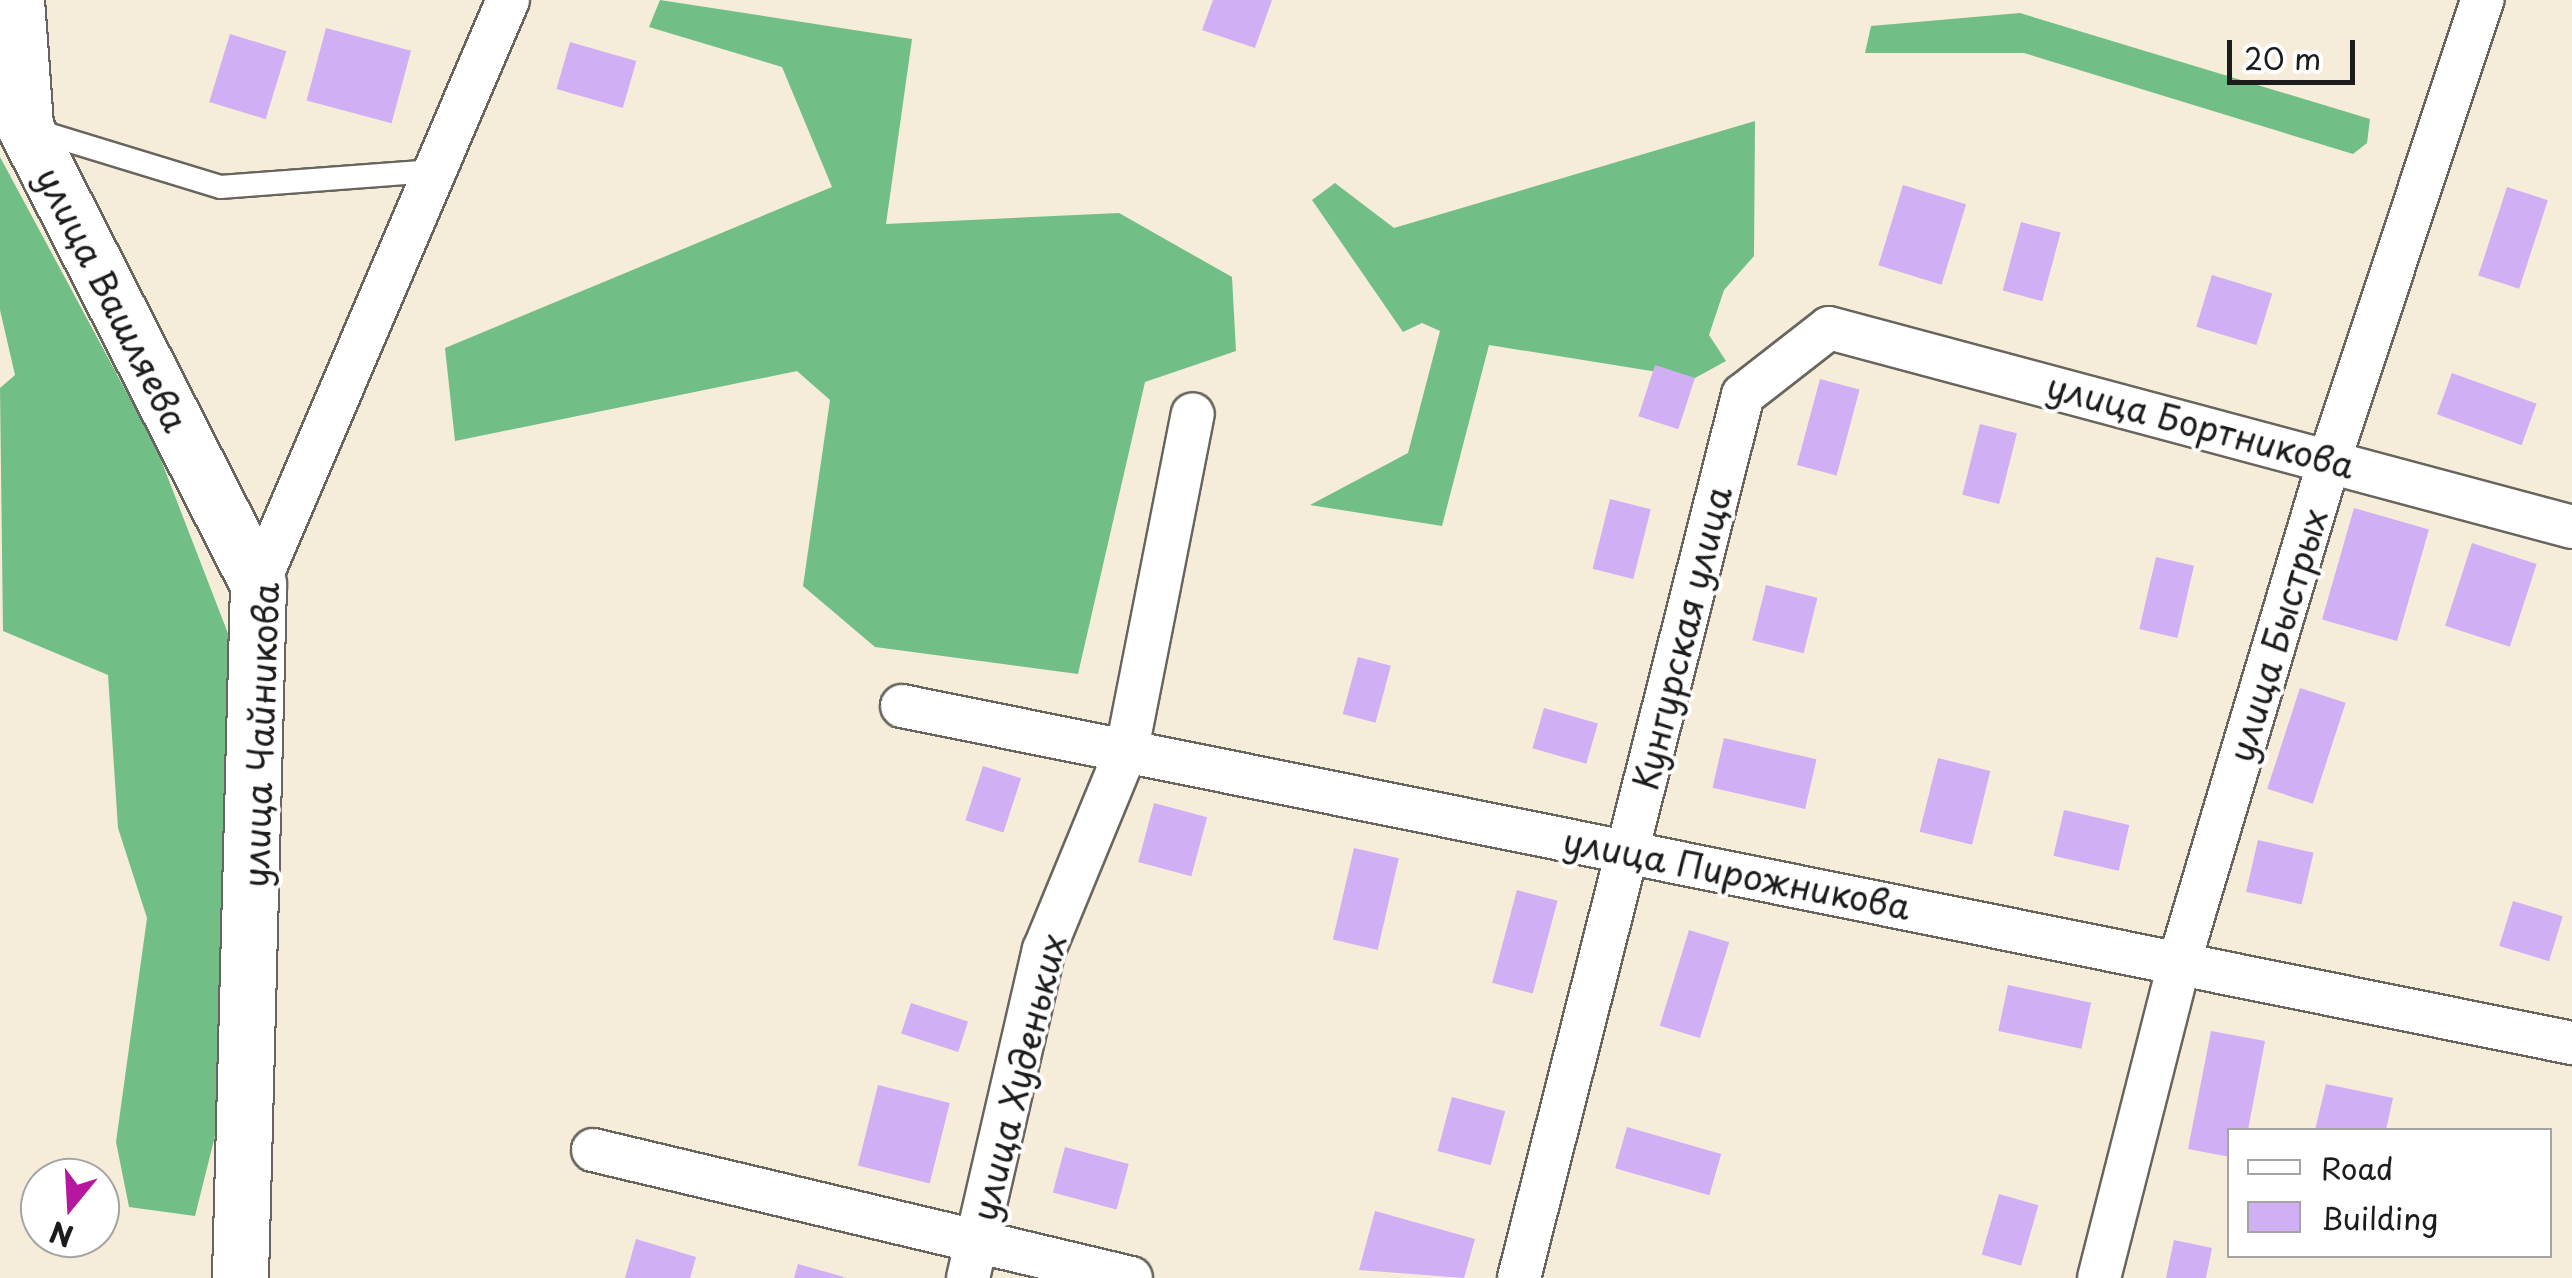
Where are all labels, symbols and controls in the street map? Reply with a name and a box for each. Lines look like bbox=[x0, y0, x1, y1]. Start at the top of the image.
scale bar bbox=[2232, 20, 2360, 82]
text: 20 m bbox=[2244, 35, 2321, 80]
street label: улица Вашляева bbox=[28, 159, 198, 439]
street label: улица Бортникова bbox=[2042, 363, 2360, 487]
street label: Кунгурская улица bbox=[1623, 481, 1739, 795]
street label: улица Быстрых bbox=[2218, 503, 2336, 767]
street label: улица Чайникова bbox=[234, 582, 286, 888]
street label: улица Пирожникова bbox=[1559, 819, 1915, 927]
street label: улица Худеньких bbox=[962, 928, 1074, 1226]
legend bbox=[2227, 1128, 2552, 1258]
text: Road bbox=[2321, 1145, 2394, 1190]
north arrow bbox=[20, 1158, 120, 1258]
text: Building bbox=[2321, 1195, 2438, 1240]
text: N bbox=[44, 1211, 78, 1259]

